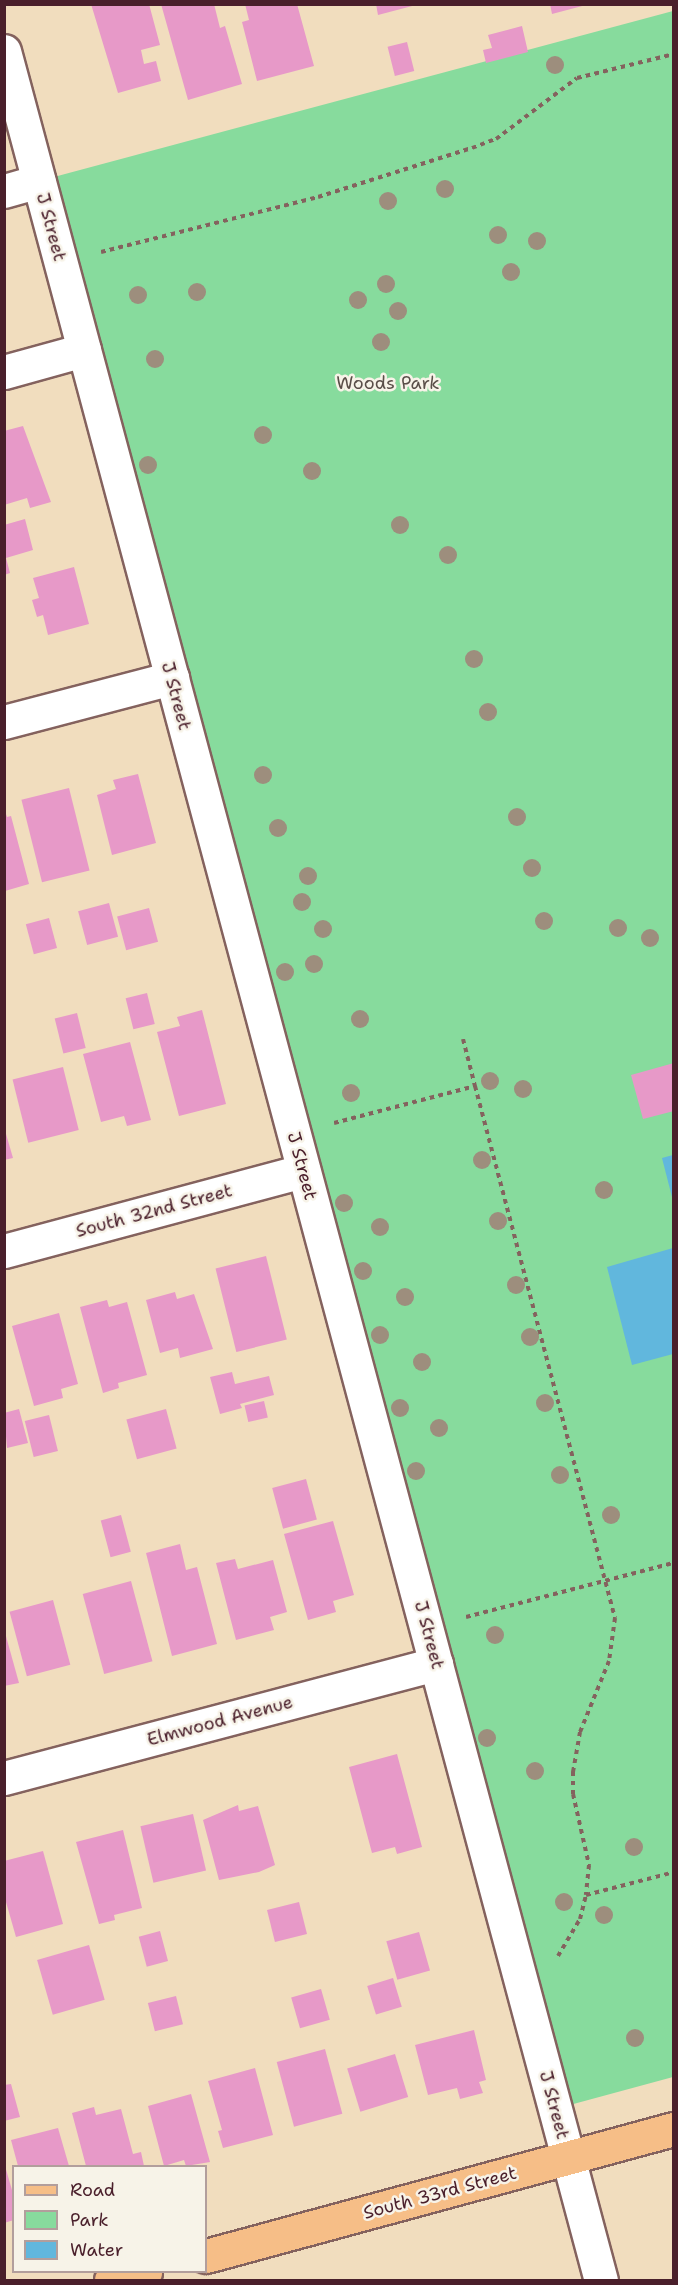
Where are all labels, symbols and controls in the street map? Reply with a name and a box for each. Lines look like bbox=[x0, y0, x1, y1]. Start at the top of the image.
street label: J Street bbox=[32, 190, 70, 264]
park label: Woods Park bbox=[336, 372, 440, 394]
street label: J Street bbox=[157, 659, 195, 733]
street label: J Street bbox=[283, 1129, 321, 1203]
street label: South 32nd Street bbox=[74, 1180, 234, 1242]
street label: J Street bbox=[410, 1598, 448, 1672]
street label: Elmwood Avenue bbox=[145, 1691, 295, 1751]
street label: J Street bbox=[535, 2068, 573, 2142]
street label: South 33rd Street bbox=[361, 2162, 519, 2224]
legend bbox=[12, 2165, 207, 2273]
text: Road bbox=[70, 2178, 115, 2202]
text: Park bbox=[70, 2208, 109, 2232]
text: Water bbox=[70, 2238, 123, 2262]

